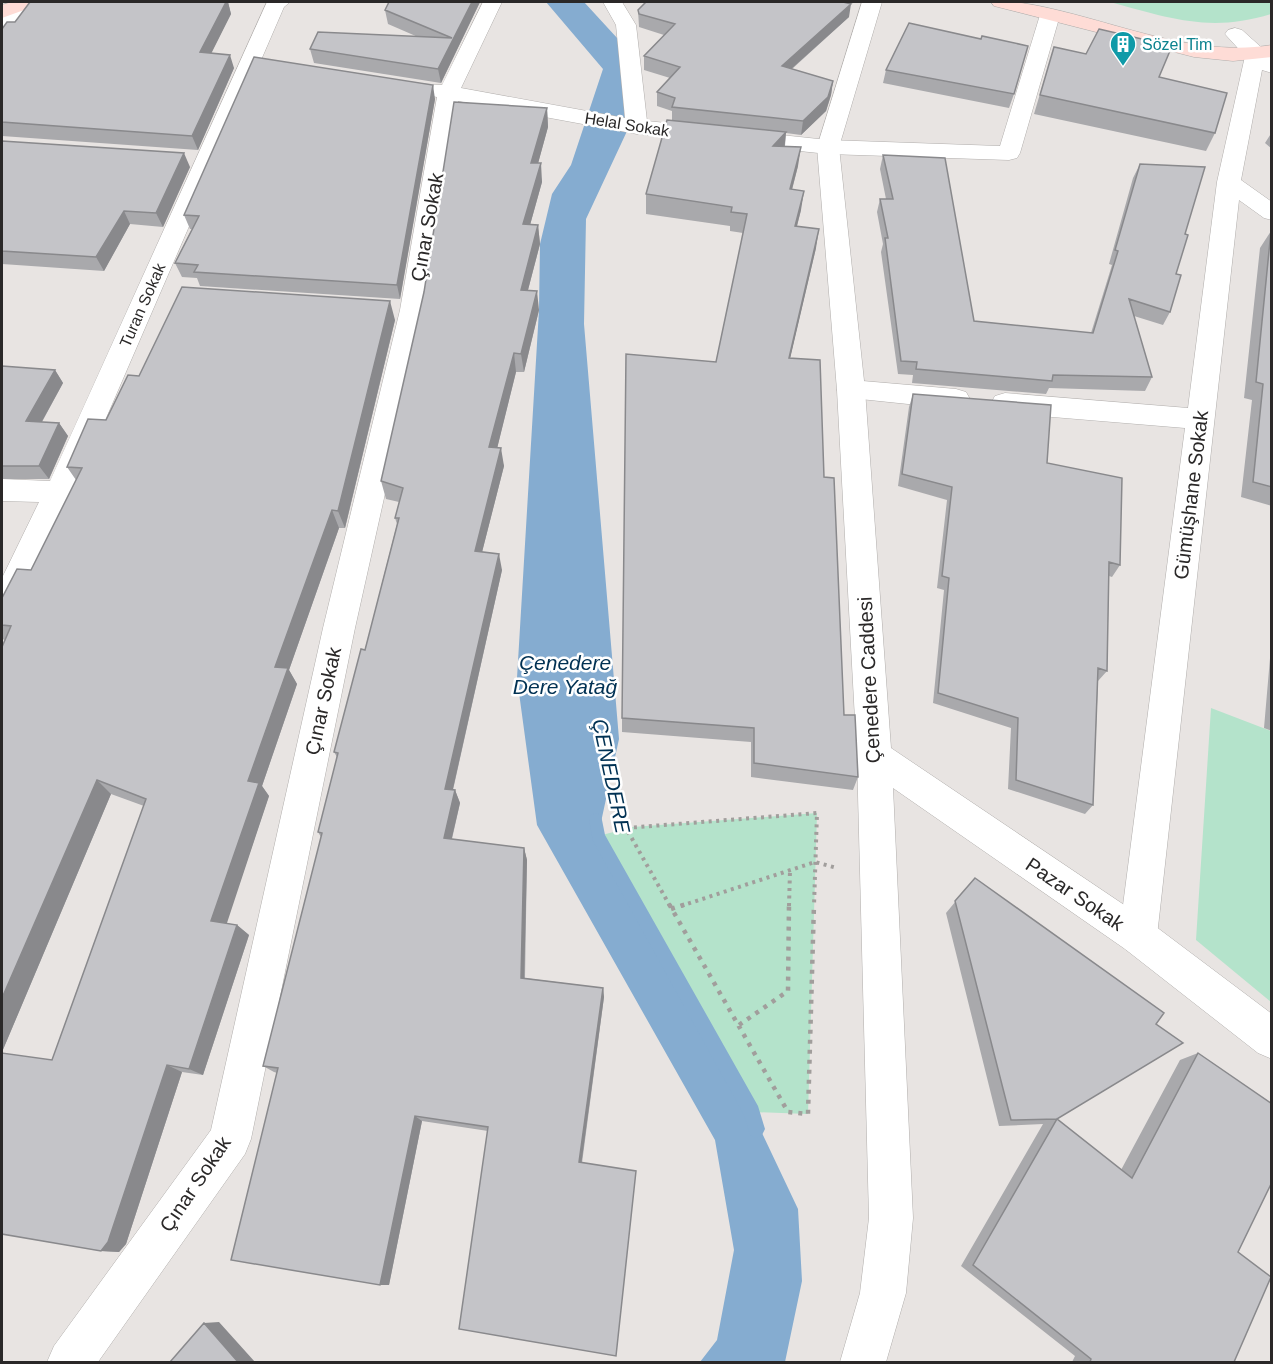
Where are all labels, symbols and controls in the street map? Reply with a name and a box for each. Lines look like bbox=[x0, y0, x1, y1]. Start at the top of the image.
building icon: Sözel Tim bbox=[1108, 29, 1138, 67]
place label: Sözel Tim bbox=[1142, 36, 1212, 53]
street label: Helal Sokak bbox=[583, 109, 671, 140]
street label: Çınar Sokak bbox=[407, 170, 448, 283]
street label: Turan Sokak bbox=[116, 260, 169, 350]
street label: Gümüşhane Sokak bbox=[1170, 408, 1212, 581]
street label: Çenedere Caddesi bbox=[854, 596, 884, 764]
street label: Çınar Sokak bbox=[301, 644, 345, 757]
water label: Çenedere Dere Yatağ bbox=[513, 651, 617, 698]
water label: ÇENEDERE bbox=[588, 716, 635, 836]
street label: Pazar Sokak bbox=[1022, 853, 1129, 935]
street label: Çınar Sokak bbox=[155, 1131, 235, 1236]

